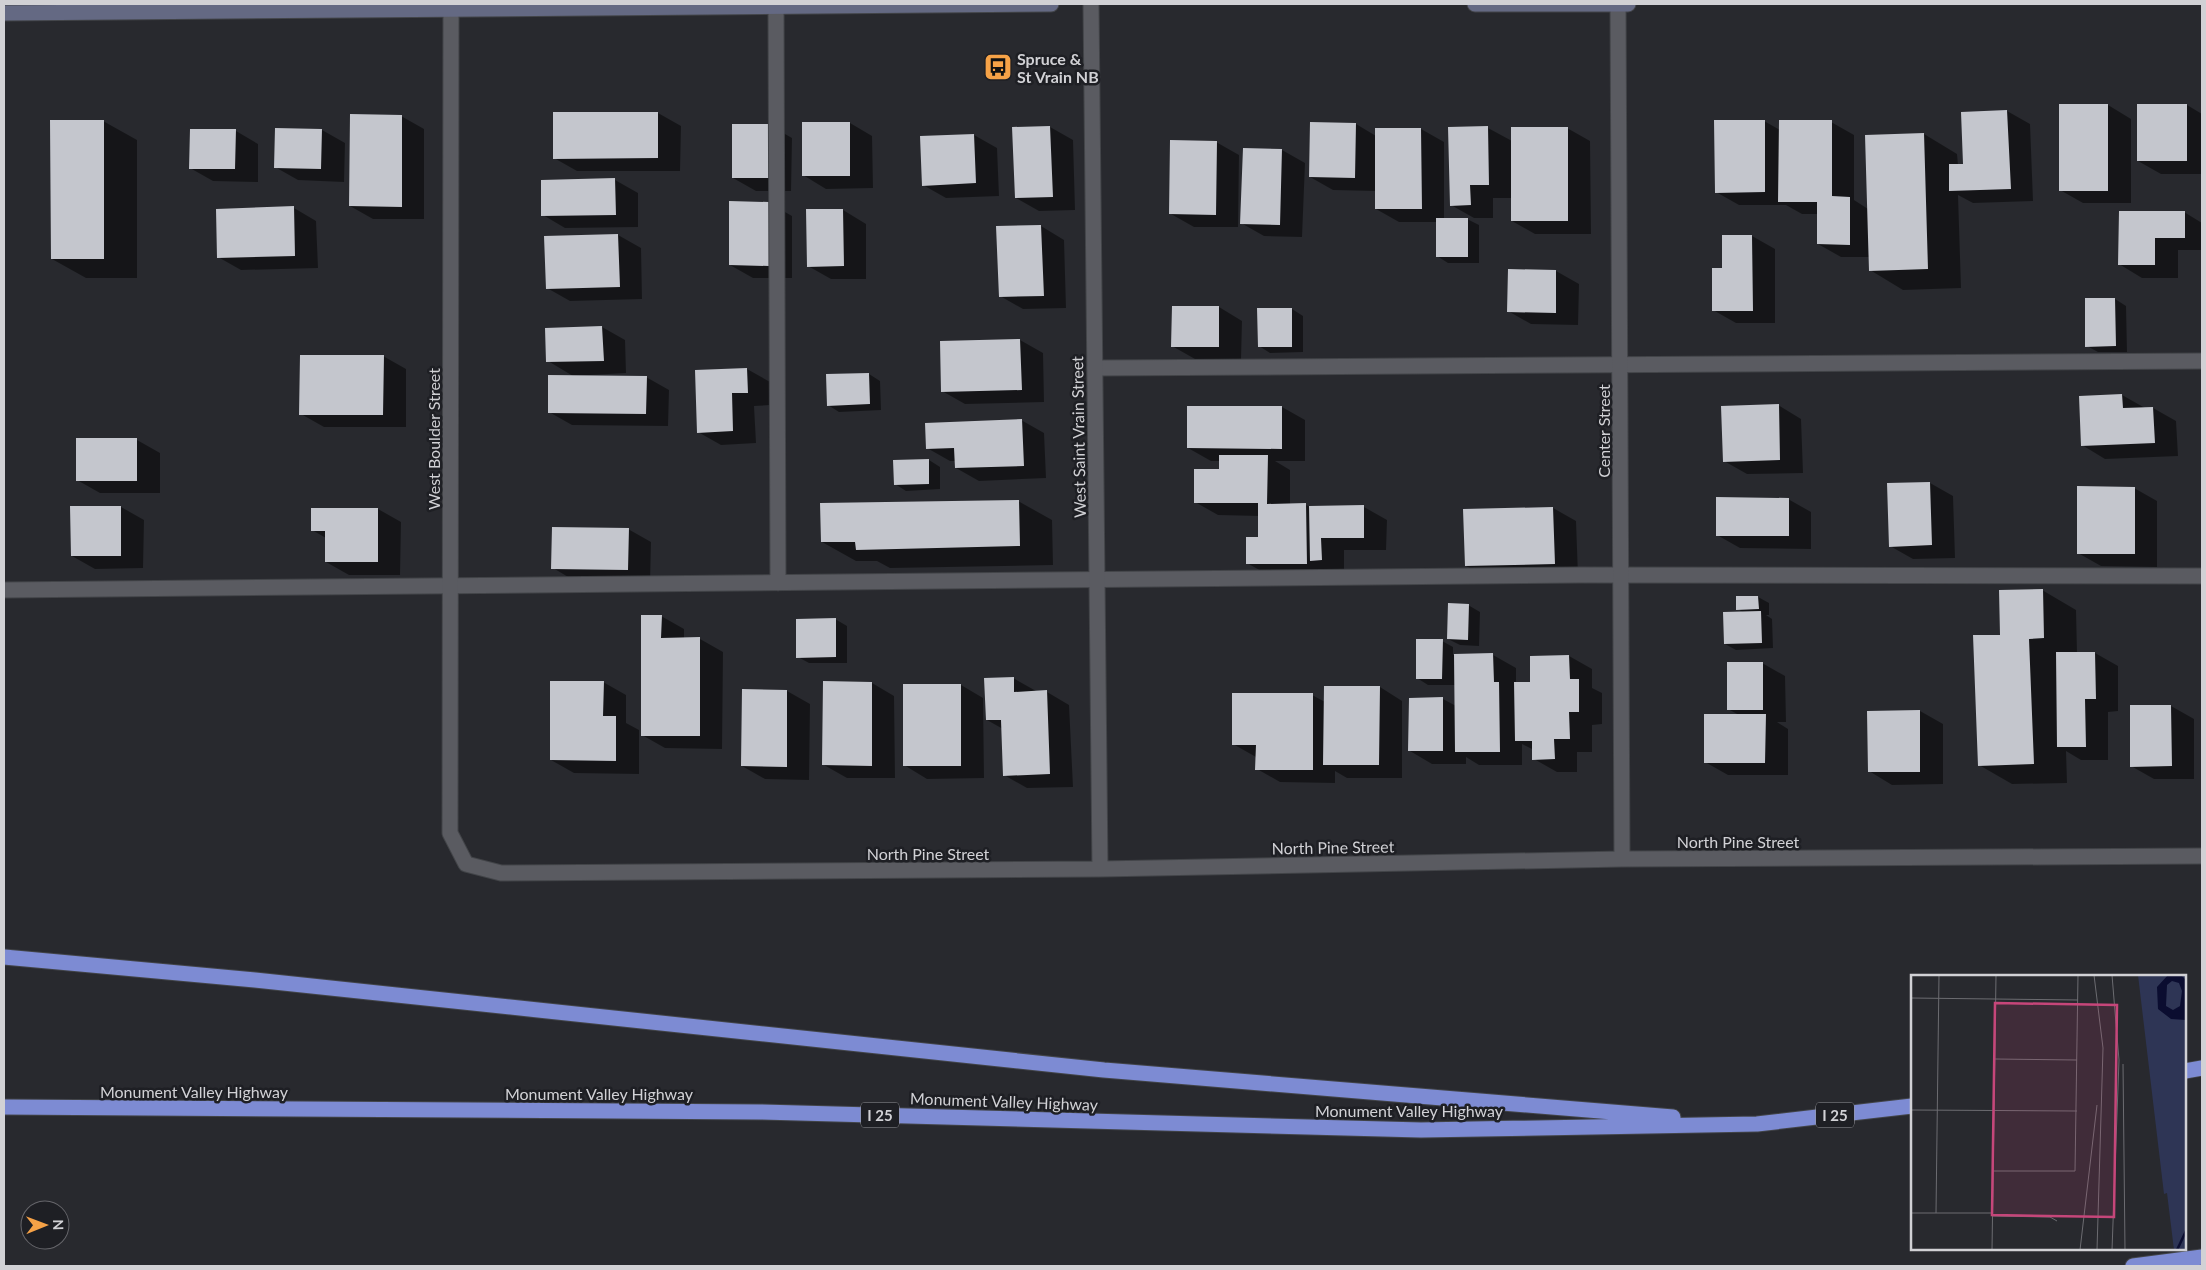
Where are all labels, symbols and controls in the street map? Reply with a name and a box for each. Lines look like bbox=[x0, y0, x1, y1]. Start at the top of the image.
place label: Spruce & St Vrain NB bbox=[1017, 49, 1099, 86]
bus stop icon: Spruce & St Vrain NB bbox=[983, 52, 1013, 82]
street label: West Saint Vrain Street bbox=[1067, 356, 1089, 518]
street label: West Boulder Street bbox=[424, 368, 443, 510]
street label: Center Street bbox=[1594, 384, 1613, 478]
street label: North Pine Street bbox=[1677, 832, 1800, 851]
street label: North Pine Street bbox=[1272, 836, 1395, 858]
street label: North Pine Street bbox=[867, 844, 990, 863]
inset map bbox=[1911, 975, 2186, 1250]
street label: Monument Valley Highway bbox=[100, 1082, 289, 1101]
street label: Monument Valley Highway bbox=[505, 1084, 694, 1103]
street label: Monument Valley Highway bbox=[910, 1088, 1099, 1114]
street label: Monument Valley Highway bbox=[1315, 1101, 1504, 1120]
road number: I 25 bbox=[861, 1102, 899, 1128]
road number: I 25 bbox=[1816, 1102, 1854, 1128]
north arrow bbox=[20, 1200, 70, 1250]
text: N bbox=[50, 1219, 67, 1230]

